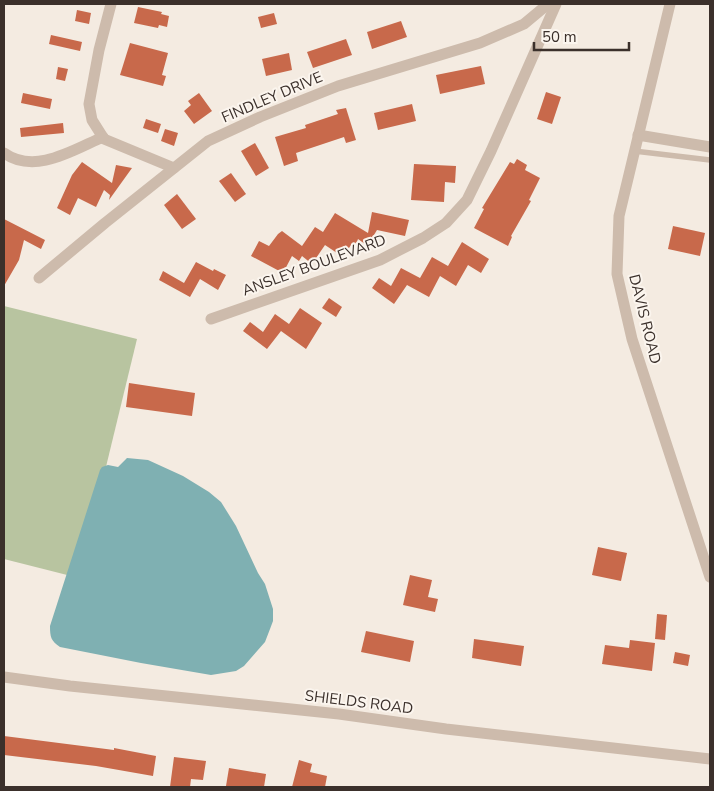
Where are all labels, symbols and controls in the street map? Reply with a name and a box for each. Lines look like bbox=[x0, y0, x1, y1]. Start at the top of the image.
scale bar bbox=[534, 20, 629, 52]
text: 50 m bbox=[542, 27, 577, 47]
street label: FINDLEY DRIVE bbox=[218, 67, 326, 127]
street label: ANSLEY BOULEVARD bbox=[239, 230, 389, 300]
street label: DAVIS ROAD bbox=[624, 272, 666, 366]
street label: SHIELDS ROAD bbox=[304, 685, 414, 719]

